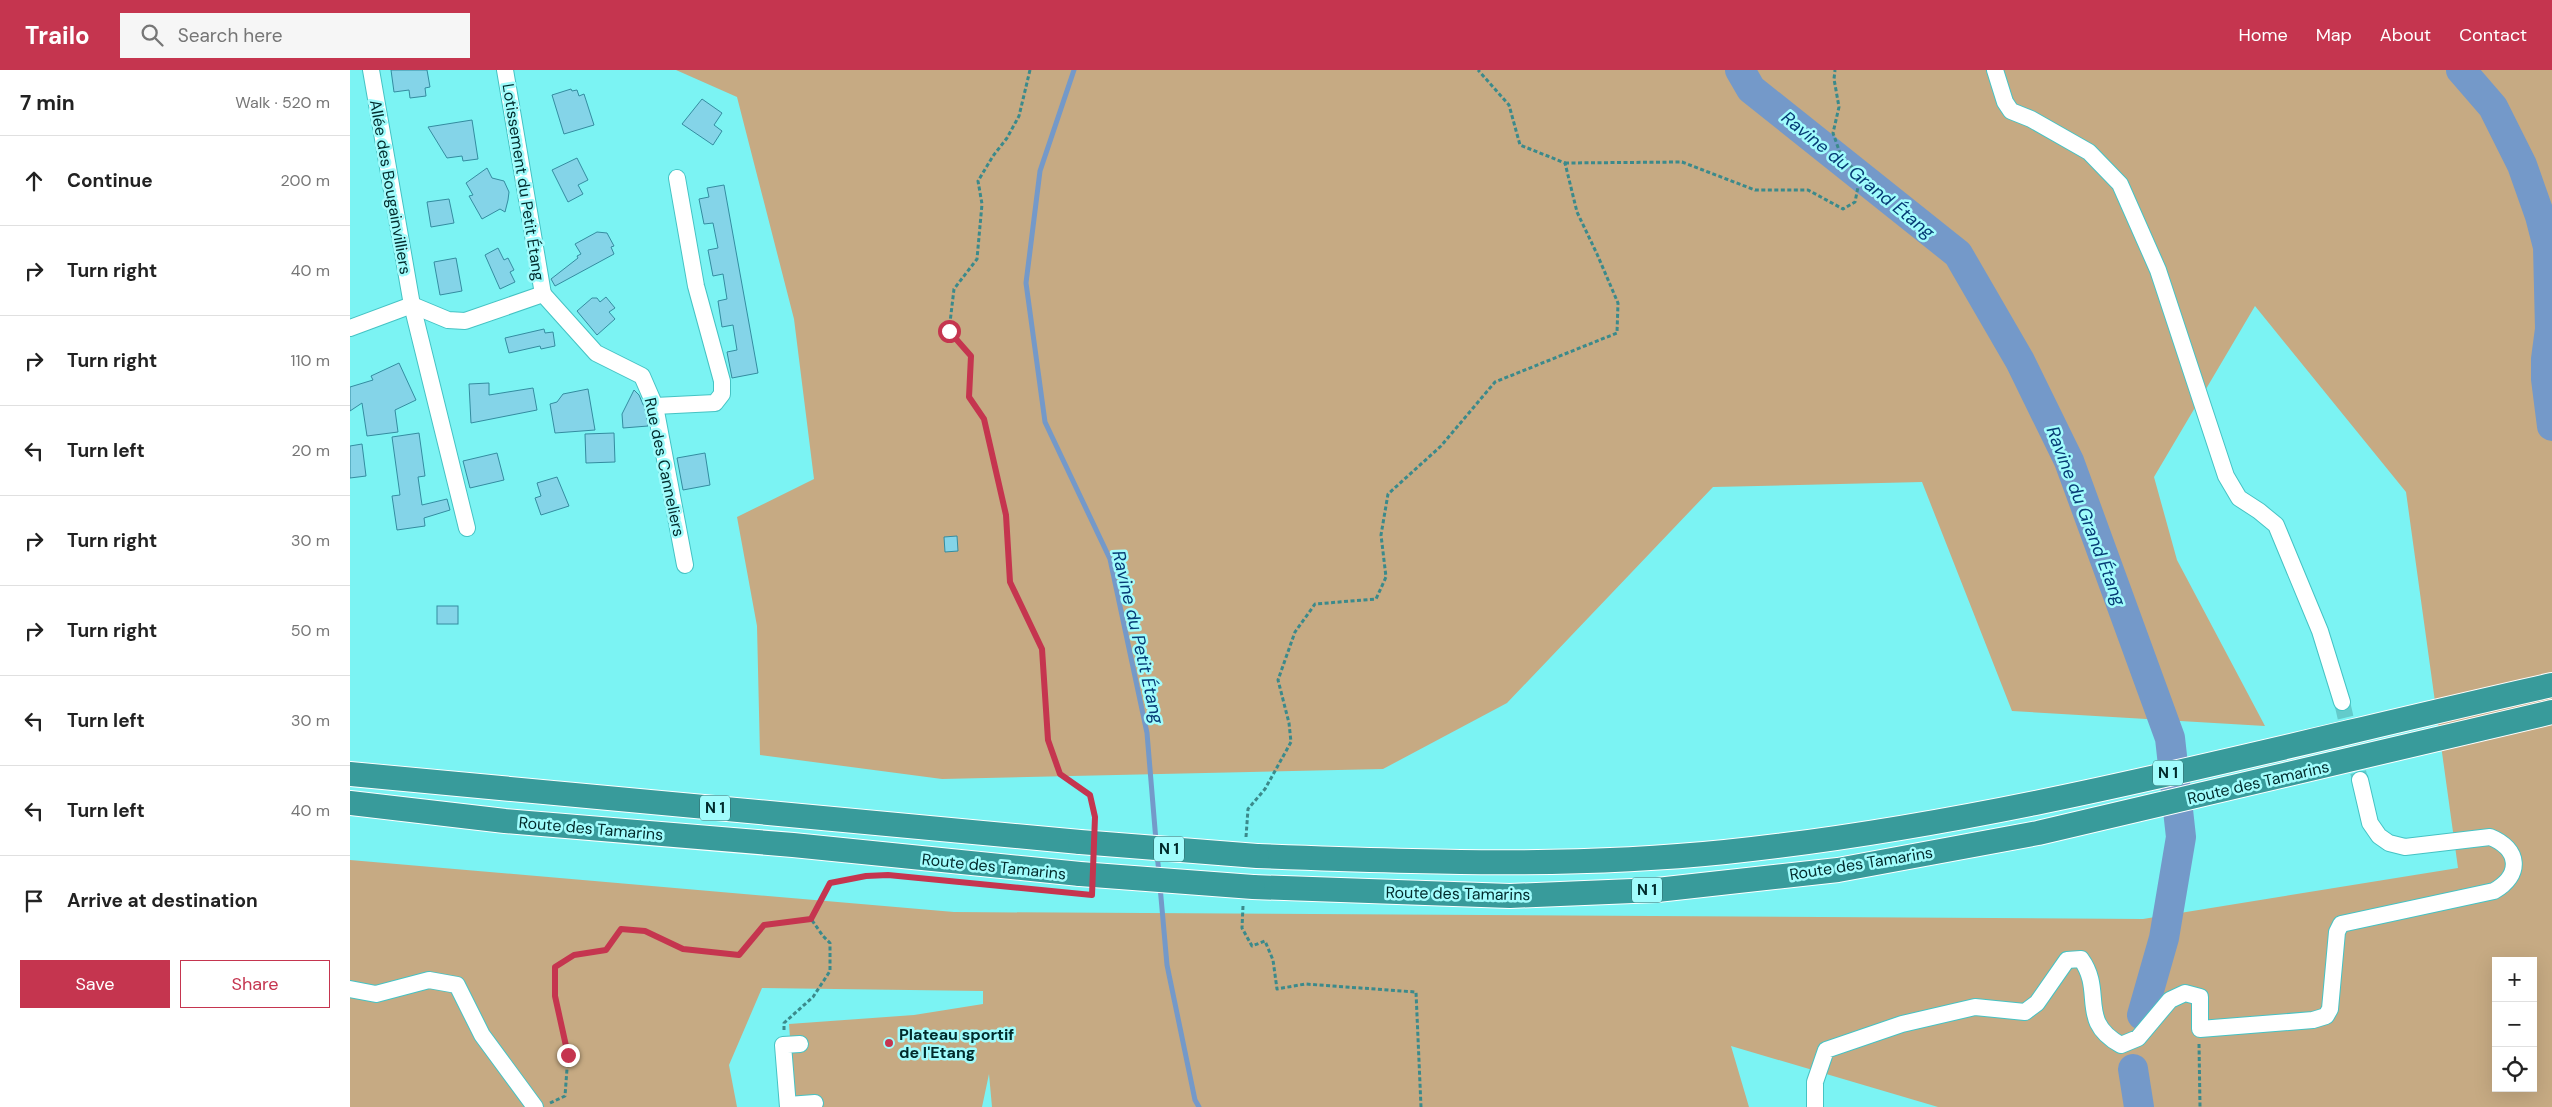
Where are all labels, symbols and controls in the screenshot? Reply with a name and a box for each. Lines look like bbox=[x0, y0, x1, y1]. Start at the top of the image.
search box bbox=[120, 13, 470, 58]
text: Trailo bbox=[25, 20, 90, 51]
icon: search bbox=[138, 21, 166, 49]
text: Search here bbox=[178, 23, 283, 48]
text: Home bbox=[2238, 23, 2288, 47]
text: Map bbox=[2316, 23, 2352, 47]
text: About bbox=[2380, 23, 2431, 47]
text: Contact bbox=[2459, 23, 2527, 47]
street label: Lotissement du Petit Étang bbox=[498, 82, 549, 282]
text: 7 min bbox=[20, 89, 75, 117]
text: Walk · 520 m bbox=[235, 92, 330, 113]
street label: Allée des Bougainvilliers bbox=[365, 98, 416, 276]
water label: Ravine du Grand Étang bbox=[1776, 106, 1940, 245]
icon: ahead bbox=[20, 167, 48, 195]
text: Continue bbox=[67, 168, 153, 193]
text: 200 m bbox=[281, 170, 330, 191]
icon: right bbox=[20, 257, 48, 285]
text: Turn right bbox=[67, 258, 157, 283]
text: 40 m bbox=[291, 260, 330, 281]
route start bbox=[938, 320, 961, 343]
icon: right bbox=[20, 347, 48, 375]
text: Turn right bbox=[67, 348, 157, 373]
text: 110 m bbox=[291, 350, 330, 371]
street label: Rue des Canneliers bbox=[640, 396, 689, 538]
water label: Ravine du Grand Étang bbox=[2041, 423, 2132, 610]
icon: left bbox=[20, 437, 48, 465]
text: Turn left bbox=[67, 438, 145, 463]
text: 20 m bbox=[291, 440, 330, 461]
icon: right bbox=[20, 527, 48, 555]
text: Turn right bbox=[67, 528, 157, 553]
text: 30 m bbox=[291, 530, 330, 551]
water label: Ravine du Petit Étang bbox=[1106, 548, 1170, 727]
icon: right bbox=[20, 617, 48, 645]
text: Turn right bbox=[67, 618, 157, 643]
text: 50 m bbox=[291, 620, 330, 641]
icon: left bbox=[20, 707, 48, 735]
text: Turn left bbox=[67, 708, 145, 733]
text: 30 m bbox=[291, 710, 330, 731]
street label: Route des Tamarins bbox=[2185, 756, 2331, 809]
road number: N 1 bbox=[2153, 760, 2183, 786]
road number: N 1 bbox=[700, 796, 730, 820]
icon: left bbox=[20, 797, 48, 825]
text: Turn left bbox=[67, 798, 145, 823]
text: 40 m bbox=[291, 800, 330, 821]
street label: Route des Tamarins bbox=[518, 812, 664, 845]
road number: N 1 bbox=[1154, 836, 1184, 862]
street label: Route des Tamarins bbox=[1788, 842, 1934, 885]
street label: Route des Tamarins bbox=[921, 848, 1067, 885]
road number: N 1 bbox=[1632, 878, 1662, 902]
street label: Route des Tamarins bbox=[1385, 882, 1531, 905]
icon: arrive bbox=[20, 887, 48, 915]
text: Arrive at destination bbox=[67, 888, 258, 913]
map controls bbox=[2492, 957, 2537, 1092]
button: + bbox=[2492, 957, 2537, 1002]
button: Save bbox=[20, 960, 170, 1008]
button: Share bbox=[180, 960, 330, 1008]
button: − bbox=[2492, 1002, 2537, 1047]
place label: Plateau sportif de l'Etang bbox=[899, 1024, 1014, 1063]
marker: Plateau sportif de l'Etang bbox=[883, 1037, 895, 1049]
route end bbox=[557, 1044, 580, 1067]
button: locate bbox=[2492, 1047, 2537, 1092]

